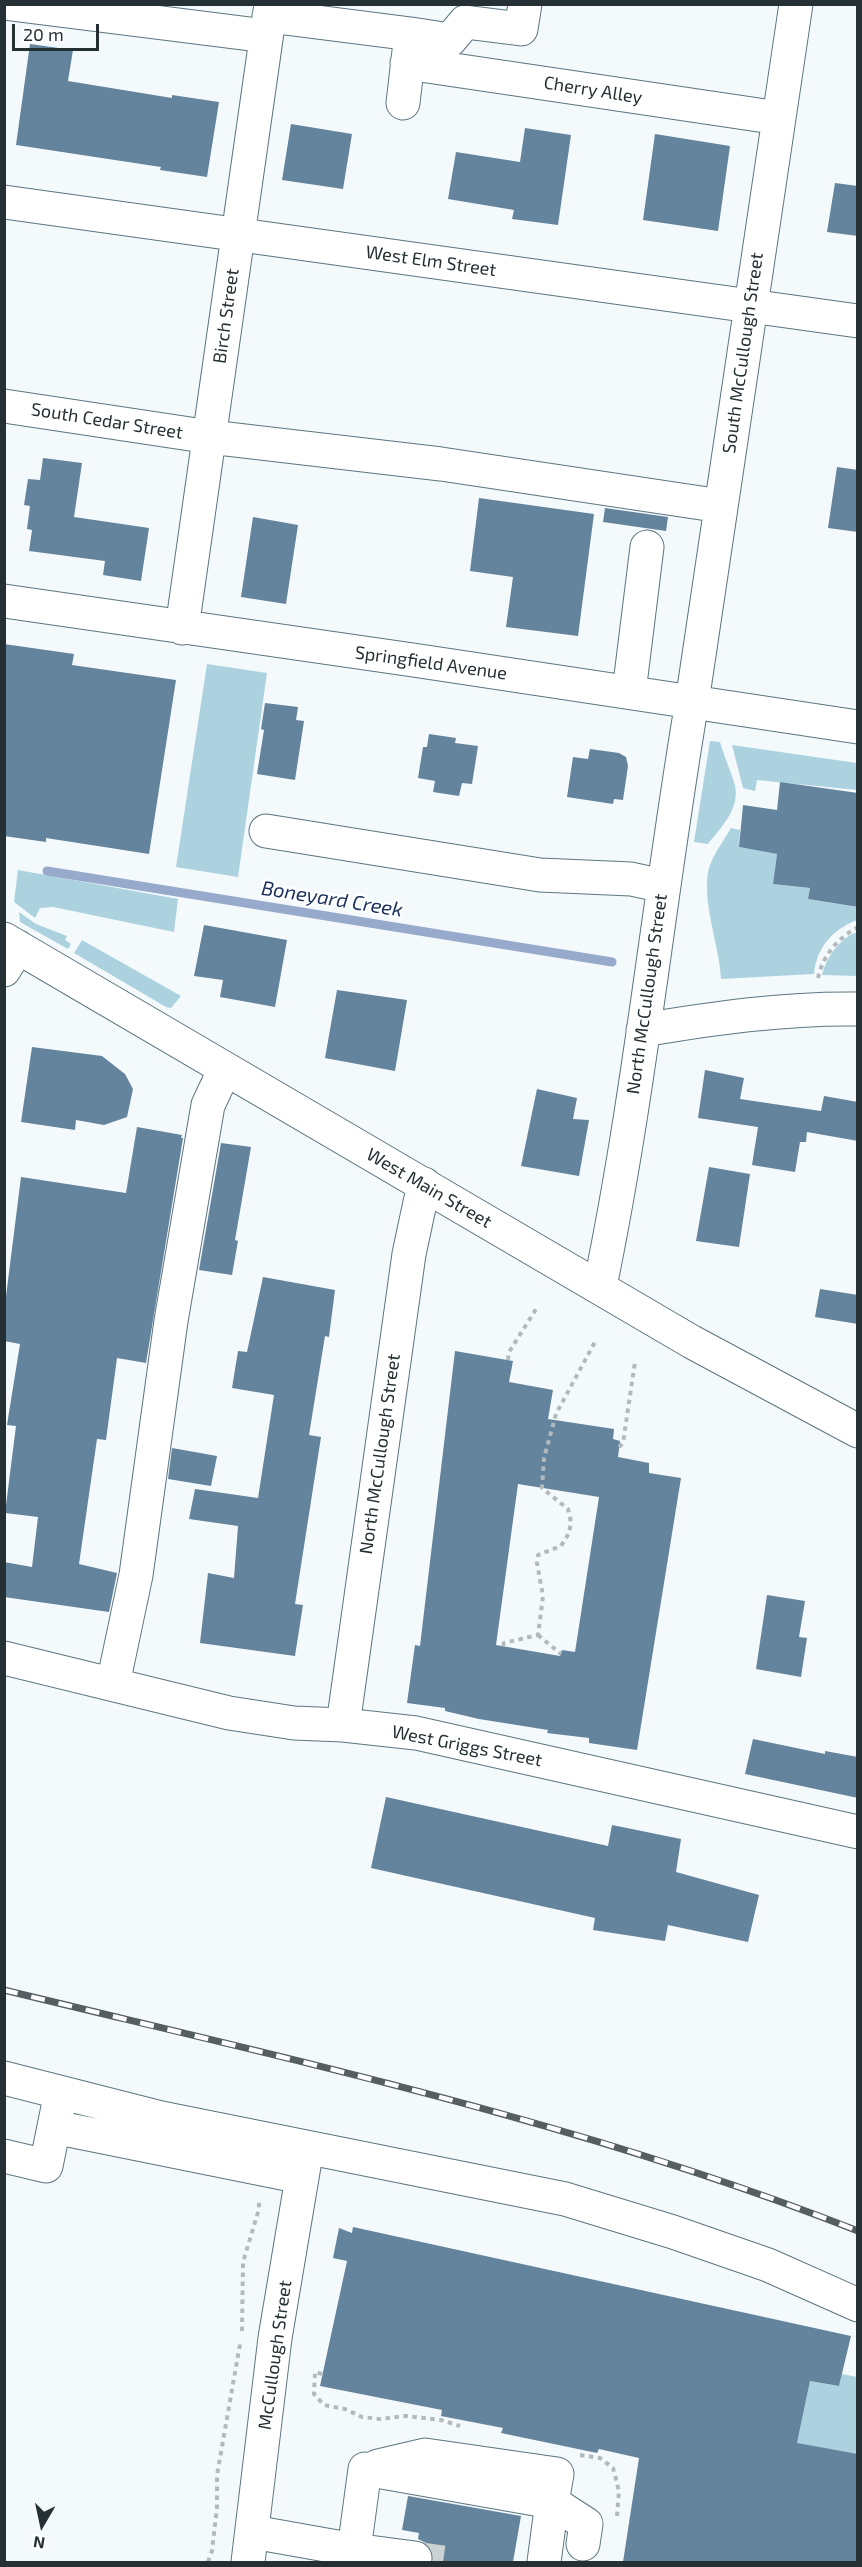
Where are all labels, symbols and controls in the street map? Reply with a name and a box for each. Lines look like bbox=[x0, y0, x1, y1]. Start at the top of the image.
scale bar bbox=[15, 12, 102, 50]
text: 20 m bbox=[23, 23, 64, 45]
street label: Cherry Alley bbox=[542, 72, 644, 108]
street label: West Elm Street bbox=[364, 241, 498, 281]
street label: South McCullough Street bbox=[718, 251, 768, 455]
street label: Birch Street bbox=[209, 267, 243, 365]
street label: South Cedar Street bbox=[30, 398, 184, 444]
street label: Springfield Avenue bbox=[354, 642, 508, 684]
water label: Boneyard Creek bbox=[260, 876, 404, 922]
street label: North McCullough Street bbox=[622, 892, 672, 1096]
street label: West Main Street bbox=[363, 1143, 495, 1233]
street label: North McCullough Street bbox=[355, 1352, 405, 1556]
street label: West Griggs Street bbox=[390, 1721, 544, 1771]
street label: McCullough Street bbox=[254, 2279, 296, 2431]
north arrow bbox=[12, 2495, 72, 2555]
text: N bbox=[32, 2533, 46, 2554]

